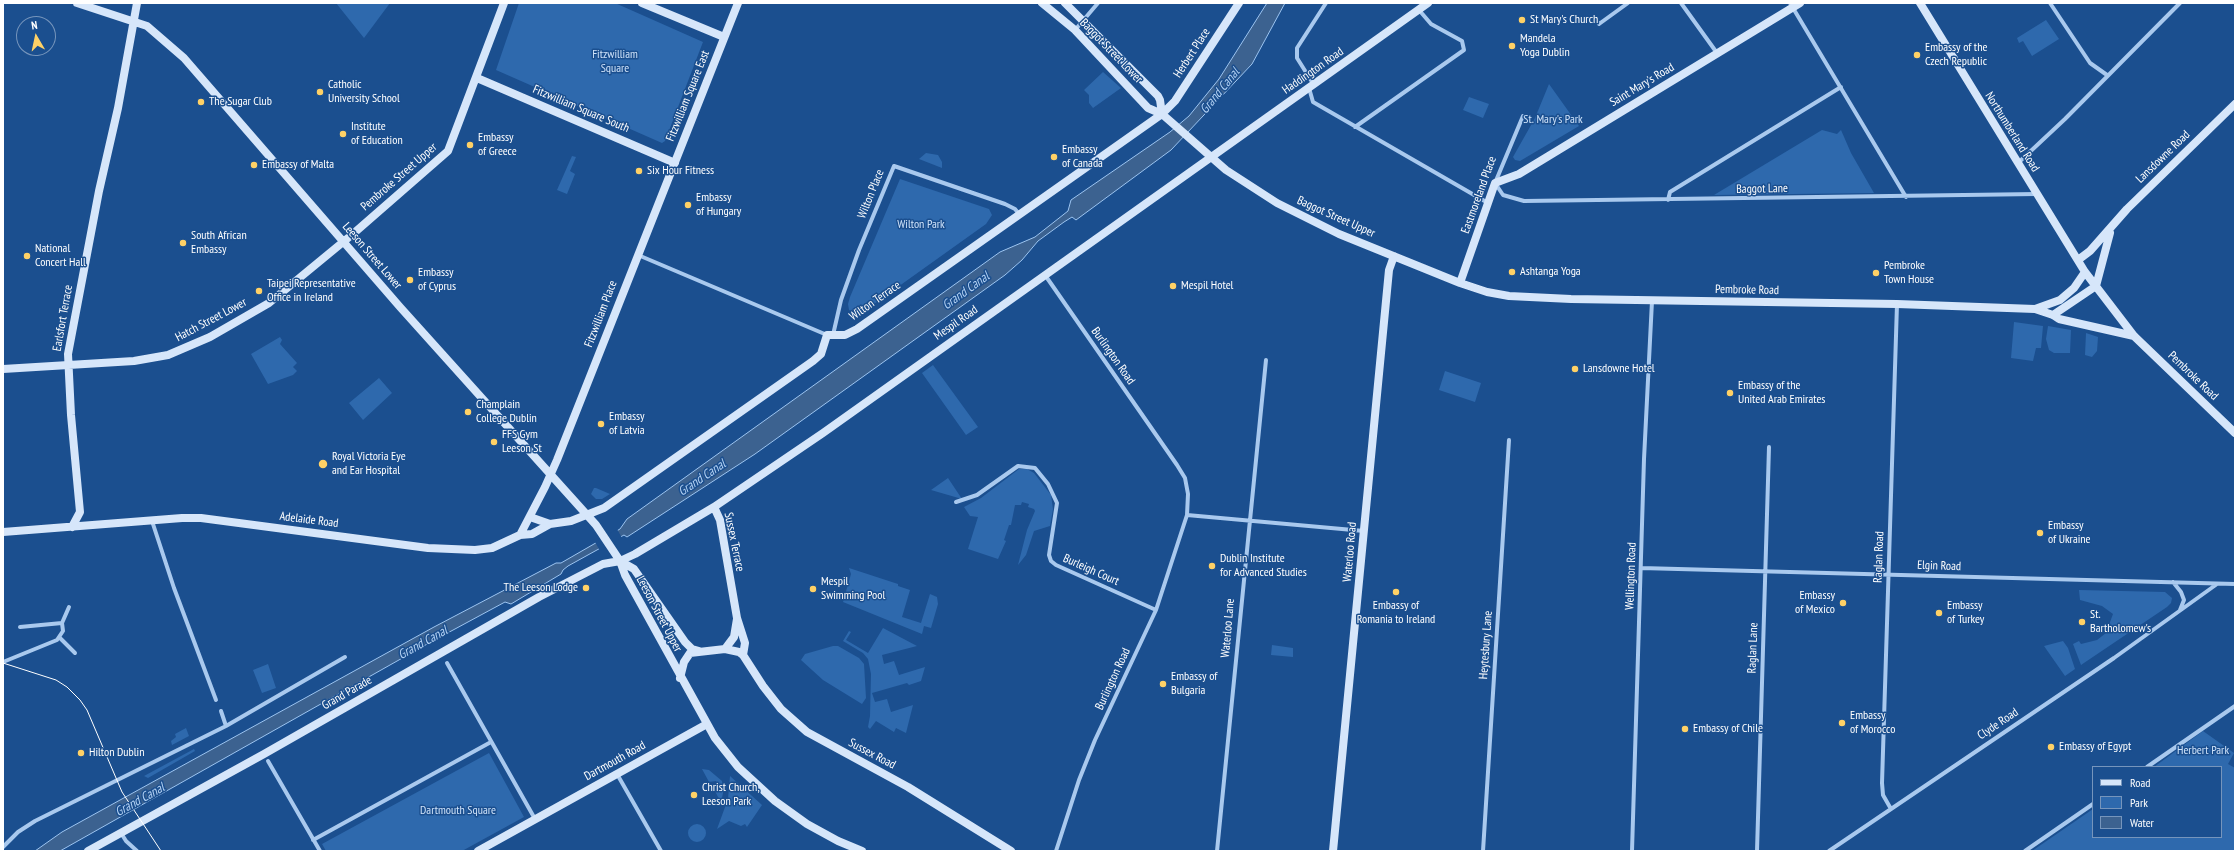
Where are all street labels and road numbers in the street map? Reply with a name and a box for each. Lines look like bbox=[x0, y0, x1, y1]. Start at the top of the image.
street label: Baggot Street Lower bbox=[1077, 16, 1145, 86]
street label: Herbert Place bbox=[1171, 25, 1213, 81]
street label: Haddington Road bbox=[1280, 45, 1346, 97]
street label: Fitzwilliam Square East bbox=[663, 49, 713, 143]
street label: Saint Mary's Road bbox=[1607, 60, 1677, 110]
street label: Fitzwilliam Square South bbox=[531, 82, 631, 136]
street label: Northumberland Road bbox=[1982, 89, 2042, 175]
street label: Lansdowne Road bbox=[2133, 128, 2193, 186]
street label: Pembroke Street Upper bbox=[358, 140, 440, 214]
street label: Eastmoreland Place bbox=[1458, 154, 1500, 236]
street label: Wilton Place bbox=[855, 167, 887, 221]
street label: Baggot Lane bbox=[1736, 181, 1788, 197]
street label: Baggot Street Upper bbox=[1295, 193, 1377, 241]
street label: Leeson Street Lower bbox=[339, 220, 405, 292]
street label: Wilton Terrace bbox=[847, 278, 903, 324]
street label: Fitzwilliam Place bbox=[582, 279, 620, 349]
street label: Pembroke Road bbox=[1715, 282, 1779, 298]
street label: Earlsfort Terrace bbox=[50, 284, 76, 352]
street label: Hatch Street Lower bbox=[173, 295, 249, 345]
street label: Mespil Road bbox=[931, 303, 981, 343]
street label: Burlington Road bbox=[1088, 325, 1138, 387]
street label: Pembroke Road bbox=[2165, 349, 2221, 403]
street label: Adelaide Road bbox=[279, 509, 339, 531]
street label: Sussex Terrace bbox=[721, 511, 747, 573]
street label: Waterloo Road bbox=[1340, 521, 1360, 583]
street label: Raglan Road bbox=[1871, 531, 1887, 583]
street label: Wellington Road bbox=[1623, 542, 1639, 610]
street label: Burleigh Court bbox=[1061, 551, 1121, 589]
street label: Elgin Road bbox=[1917, 558, 1961, 574]
street label: Leeson Street Upper bbox=[633, 574, 685, 654]
street label: Waterloo Lane bbox=[1218, 598, 1238, 658]
street label: Heytesbury Lane bbox=[1476, 610, 1496, 680]
street label: Raglan Lane bbox=[1745, 622, 1761, 674]
street label: Burlington Road bbox=[1092, 646, 1134, 712]
street label: Grand Parade bbox=[320, 673, 374, 713]
street label: Clyde Road bbox=[1975, 705, 2021, 743]
street label: Sussex Road bbox=[846, 736, 898, 772]
street label: Dartmouth Road bbox=[582, 738, 648, 784]

